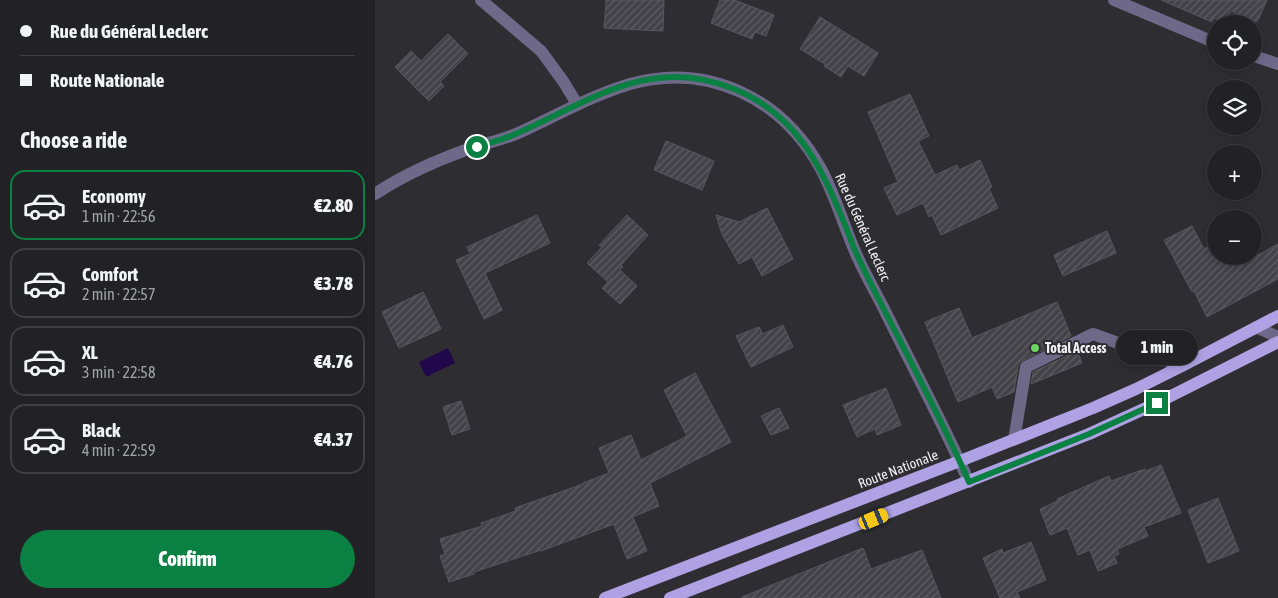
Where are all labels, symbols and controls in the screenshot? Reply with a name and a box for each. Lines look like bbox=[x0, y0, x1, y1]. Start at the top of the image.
map controls bbox=[1207, 15, 1262, 265]
button: locate bbox=[1207, 15, 1262, 70]
text: Rue du Général Leclerc bbox=[50, 20, 208, 42]
text: Route Nationale bbox=[50, 69, 164, 91]
button: layers bbox=[1207, 80, 1262, 135]
text: Choose a ride bbox=[20, 127, 127, 153]
route start bbox=[466, 136, 488, 158]
button: + bbox=[1207, 145, 1262, 200]
street label: Rue du Général Leclerc bbox=[832, 171, 894, 284]
icon: car bbox=[22, 183, 67, 228]
text: Economy bbox=[82, 185, 146, 207]
text: €2.80 bbox=[314, 194, 353, 216]
text: 1 min · 22:56 bbox=[82, 207, 155, 225]
button: − bbox=[1207, 210, 1262, 265]
icon: car bbox=[22, 261, 67, 306]
text: Comfort bbox=[82, 263, 138, 285]
text: €3.78 bbox=[314, 272, 353, 294]
text: 2 min · 22:57 bbox=[82, 285, 155, 303]
callout: 1 min bbox=[1116, 330, 1198, 366]
text: 1 min bbox=[1141, 338, 1173, 356]
icon: car bbox=[22, 339, 67, 384]
place label: Total Access bbox=[1045, 340, 1107, 356]
text: XL bbox=[82, 341, 98, 363]
marker: Total Access bbox=[1029, 342, 1041, 354]
text: €4.76 bbox=[314, 350, 353, 372]
text: 3 min · 22:58 bbox=[82, 363, 155, 381]
route end bbox=[1146, 392, 1168, 414]
icon: car bbox=[22, 417, 67, 462]
text: Black bbox=[82, 419, 120, 441]
text: €4.37 bbox=[314, 428, 353, 450]
text: 4 min · 22:59 bbox=[82, 441, 155, 459]
street label: Route Nationale bbox=[856, 446, 940, 492]
car bbox=[857, 506, 890, 532]
button: Confirm bbox=[20, 530, 355, 588]

